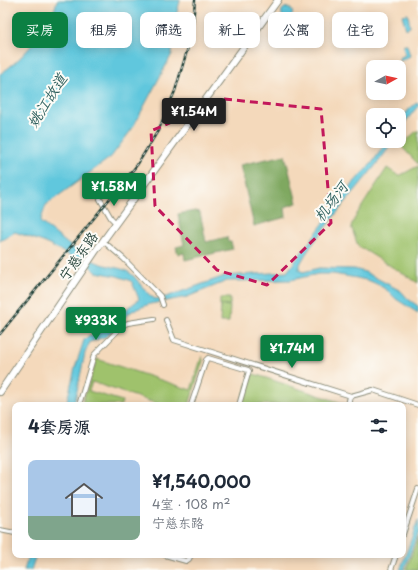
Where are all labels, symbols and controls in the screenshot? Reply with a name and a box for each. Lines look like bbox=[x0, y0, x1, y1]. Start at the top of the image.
chip: 买房 bbox=[12, 12, 68, 48]
chip: 租房 bbox=[76, 12, 132, 48]
chip: 筛选 bbox=[140, 12, 196, 48]
chip: 新上 bbox=[204, 12, 260, 48]
chip: 公寓 bbox=[268, 12, 324, 48]
chip: 住宅 bbox=[332, 12, 388, 48]
north arrow bbox=[366, 60, 406, 100]
map controls bbox=[366, 60, 406, 148]
water label: 姚江故道 bbox=[20, 67, 73, 132]
pin: ¥1.54M bbox=[161, 98, 227, 132]
text: ¥1.54M bbox=[171, 101, 217, 120]
button: locate bbox=[366, 108, 406, 148]
pin: ¥1.58M bbox=[81, 173, 147, 207]
water label: 机场河 bbox=[307, 174, 355, 226]
text: ¥1.58M bbox=[91, 176, 137, 195]
street label: 宁慈东路 bbox=[53, 227, 103, 285]
pin: ¥933K bbox=[68, 307, 124, 341]
text: ¥933K bbox=[75, 310, 117, 329]
pin: ¥1.74M bbox=[259, 335, 325, 369]
text: ¥1.74M bbox=[269, 338, 315, 357]
text: 4套房源 bbox=[28, 413, 91, 439]
icon: filters bbox=[368, 415, 390, 437]
text: ¥1,540,000 bbox=[152, 468, 251, 494]
icon: home bbox=[60, 476, 108, 524]
text: 4室 · 108 m² bbox=[152, 494, 230, 513]
text: 宁慈东路 bbox=[152, 513, 204, 532]

